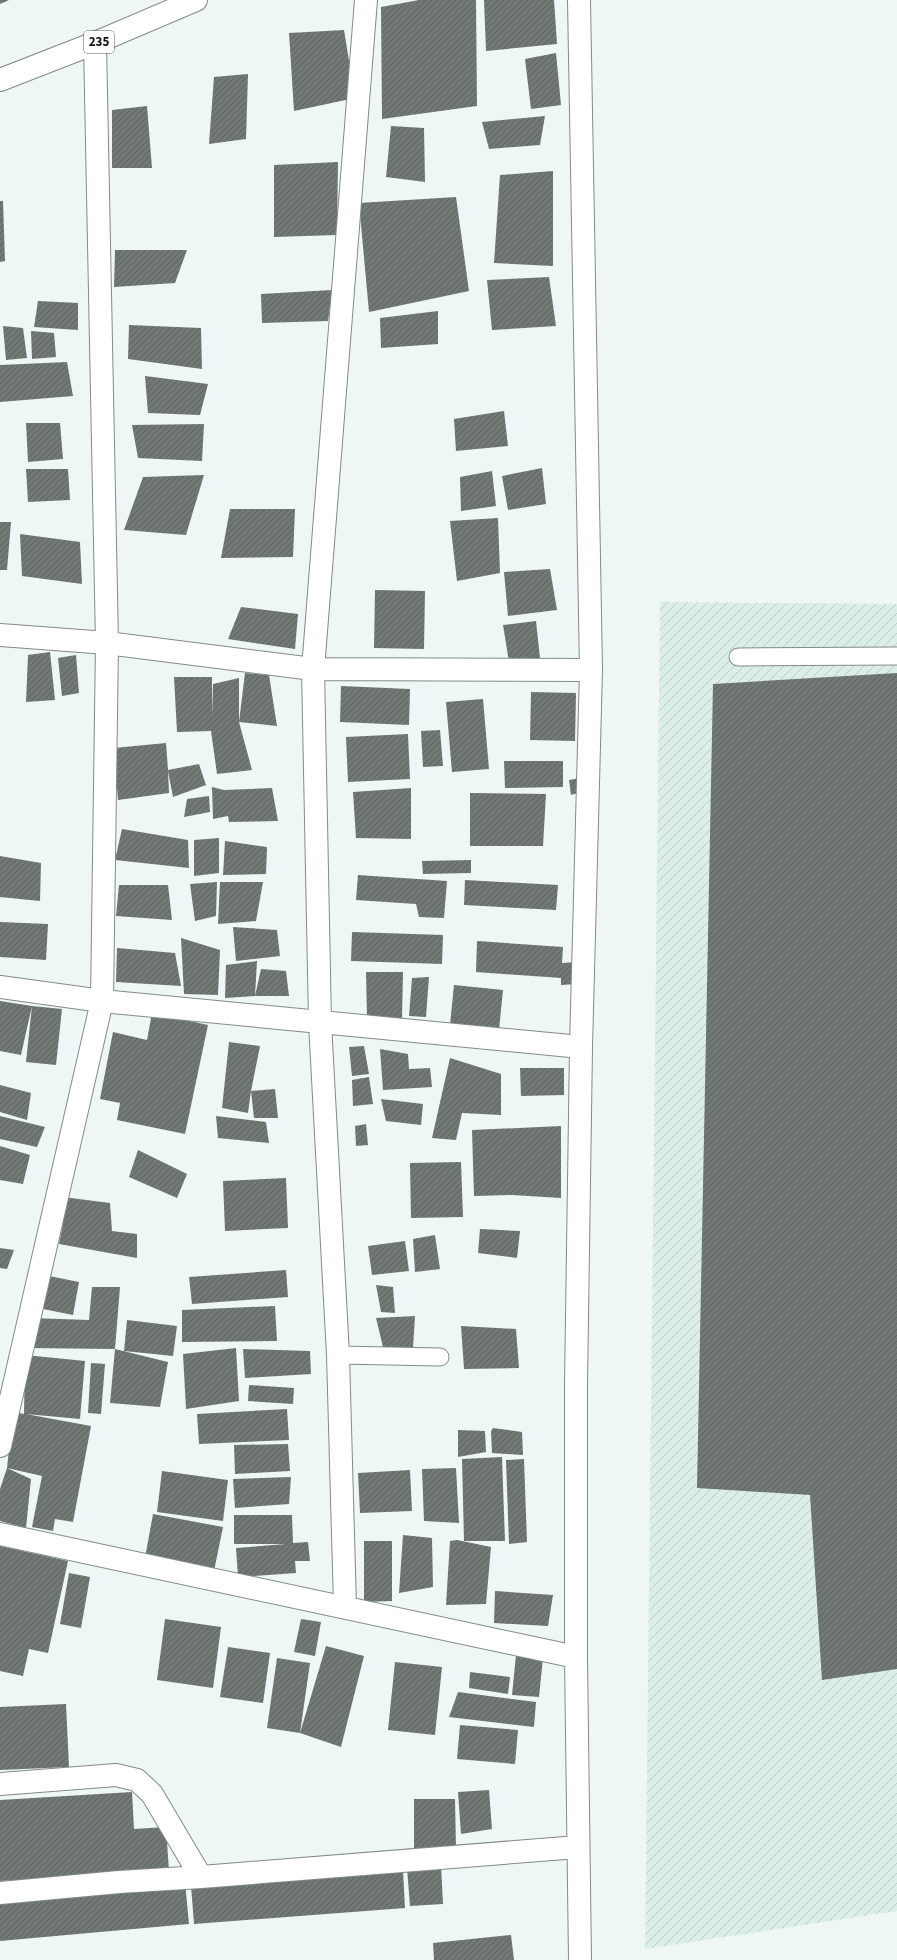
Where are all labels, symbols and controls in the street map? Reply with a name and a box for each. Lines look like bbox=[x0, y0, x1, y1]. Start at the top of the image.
road number: 235 bbox=[84, 31, 114, 53]

